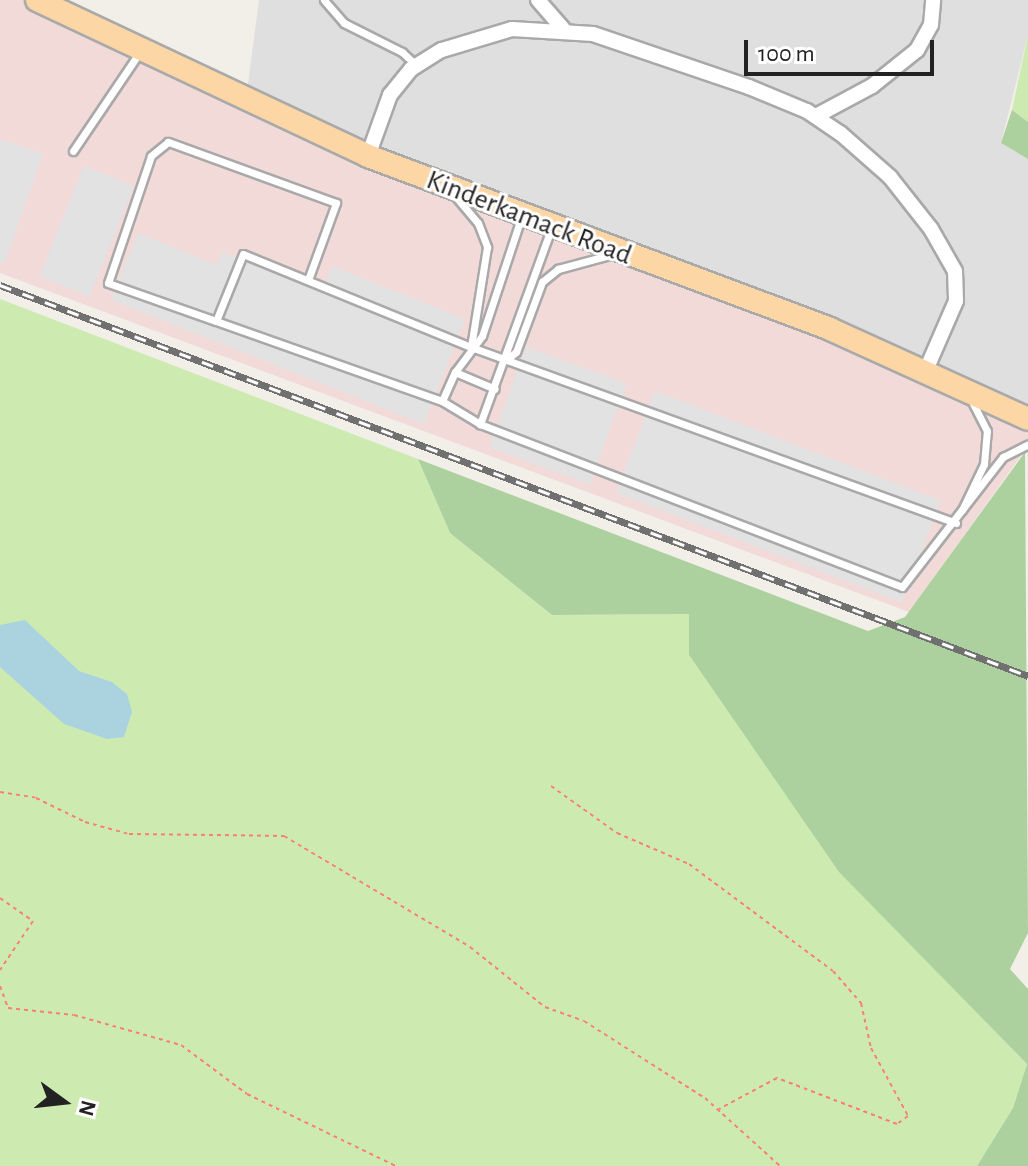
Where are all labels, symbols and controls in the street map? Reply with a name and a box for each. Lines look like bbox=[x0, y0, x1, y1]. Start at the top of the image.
scale bar bbox=[748, 24, 938, 74]
text: 100 m bbox=[758, 42, 815, 66]
street label: Kinderkamack Road bbox=[422, 163, 636, 273]
north arrow bbox=[24, 1062, 104, 1142]
text: N bbox=[75, 1098, 100, 1118]

